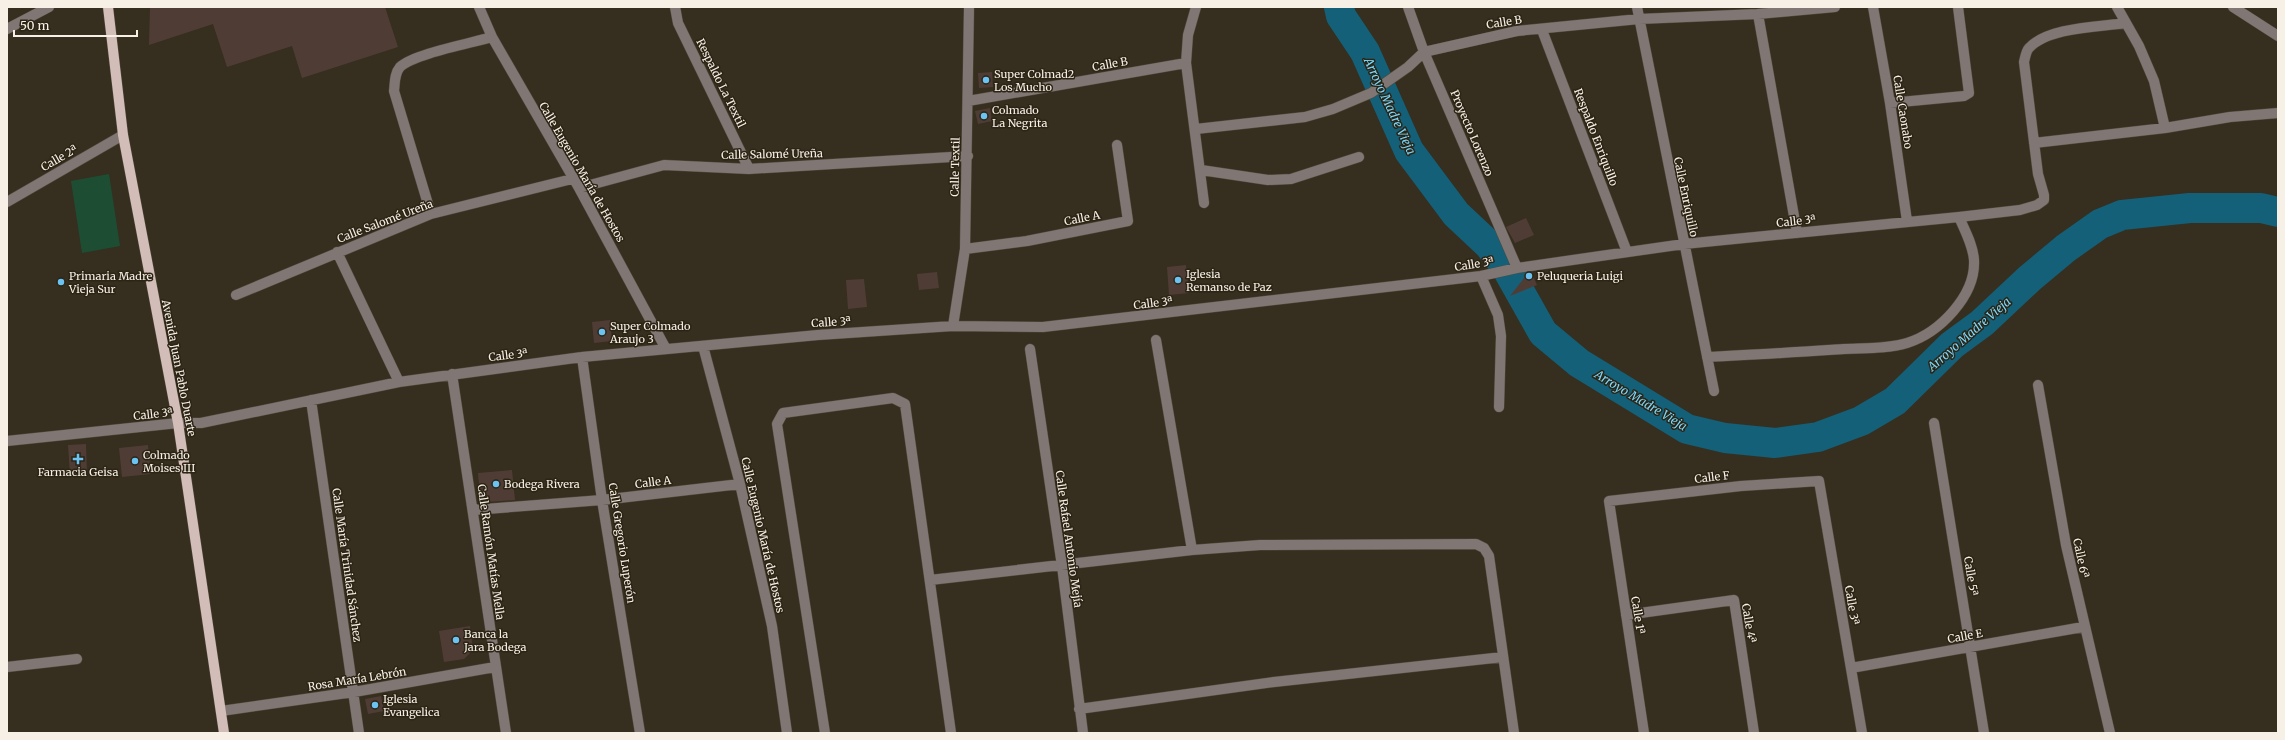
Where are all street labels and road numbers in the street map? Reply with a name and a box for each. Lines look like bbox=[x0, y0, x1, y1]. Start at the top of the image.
street label: Calle B bbox=[1485, 12, 1523, 32]
street label: Respaldo La Textil bbox=[693, 36, 749, 130]
street label: Calle B bbox=[1091, 54, 1129, 74]
street label: Calle Caonabo bbox=[1890, 74, 1916, 150]
street label: Respaldo Enriquillo bbox=[1571, 86, 1621, 188]
street label: Proyecto Lorenzo bbox=[1448, 88, 1497, 179]
street label: Calle Eugenio María de Hostos bbox=[536, 100, 628, 244]
street label: Calle Textil bbox=[947, 137, 963, 197]
street label: Calle 2ª bbox=[38, 142, 80, 174]
street label: Calle Salomé Ureña bbox=[721, 146, 823, 162]
street label: Calle Enriquillo bbox=[1671, 156, 1701, 239]
street label: Calle Salomé Ureña bbox=[335, 196, 435, 246]
street label: Calle A bbox=[1063, 208, 1101, 228]
street label: Calle 3ª bbox=[1776, 212, 1816, 230]
street label: Calle 3ª bbox=[1453, 254, 1495, 274]
street label: Calle 3ª bbox=[1133, 294, 1173, 312]
street label: Avenida Juan Pablo Duarte bbox=[159, 297, 199, 438]
street label: Calle 3ª bbox=[811, 314, 851, 330]
street label: Calle 3ª bbox=[488, 346, 528, 364]
street label: Calle 3ª bbox=[133, 405, 173, 423]
street label: Calle Eugenio María de Hostos bbox=[738, 456, 788, 614]
street label: Calle F bbox=[1694, 468, 1731, 486]
street label: Calle Rafael Antonio Mejía bbox=[1052, 470, 1086, 609]
street label: Calle A bbox=[634, 473, 672, 491]
street label: Calle Gregorio Luperón bbox=[606, 482, 639, 605]
street label: Calle Ramón Matías Mella bbox=[475, 483, 507, 621]
street label: Calle María Trinidad Sánchez bbox=[329, 487, 365, 643]
street label: Calle 6ª bbox=[2070, 537, 2092, 579]
street label: Calle 5ª bbox=[1961, 555, 1981, 597]
street label: Calle 3ª bbox=[1842, 584, 1862, 626]
street label: Calle 1ª bbox=[1628, 595, 1648, 635]
street label: Calle 4ª bbox=[1739, 602, 1759, 644]
street label: Calle E bbox=[1946, 626, 1984, 646]
street label: Rosa María Lebrón bbox=[307, 664, 408, 694]

